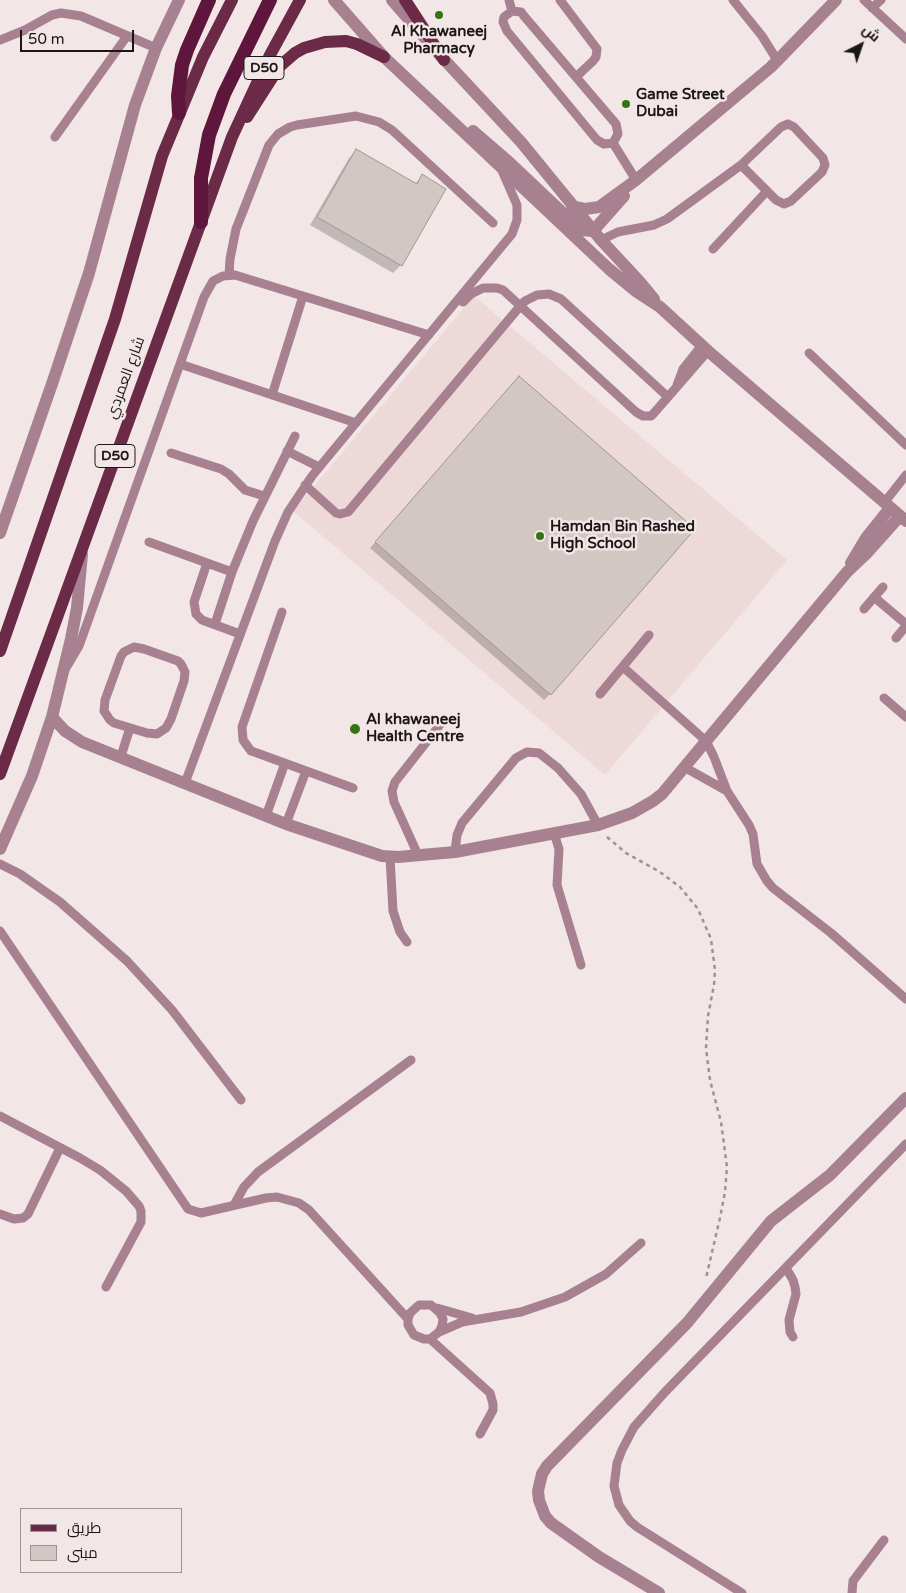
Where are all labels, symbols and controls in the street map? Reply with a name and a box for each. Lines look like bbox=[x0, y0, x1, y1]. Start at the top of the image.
marker: Al Khawaneej Pharmacy bbox=[433, 9, 445, 21]
scale bar bbox=[22, 20, 136, 52]
north arrow bbox=[836, 20, 886, 70]
text: ش bbox=[859, 21, 884, 46]
place label: Al Khawaneej Pharmacy bbox=[391, 23, 487, 58]
text: 50 m bbox=[28, 30, 65, 48]
road number: D50 bbox=[244, 56, 284, 80]
place label: Game Street Dubai bbox=[636, 86, 725, 121]
marker: Game Street Dubai bbox=[620, 98, 632, 110]
street label: شارع العمردي bbox=[103, 335, 149, 421]
road number: D50 bbox=[95, 444, 135, 468]
place label: Hamdan Bin Rashed High School bbox=[550, 518, 695, 553]
marker: Hamdan Bin Rashed High School bbox=[534, 530, 546, 542]
place label: Al khawaneej Health Centre bbox=[366, 711, 464, 746]
marker: Al khawaneej Health Centre bbox=[348, 722, 362, 736]
legend bbox=[20, 1508, 182, 1573]
text: طريق bbox=[67, 1519, 101, 1537]
text: مبنى bbox=[67, 1544, 98, 1562]

